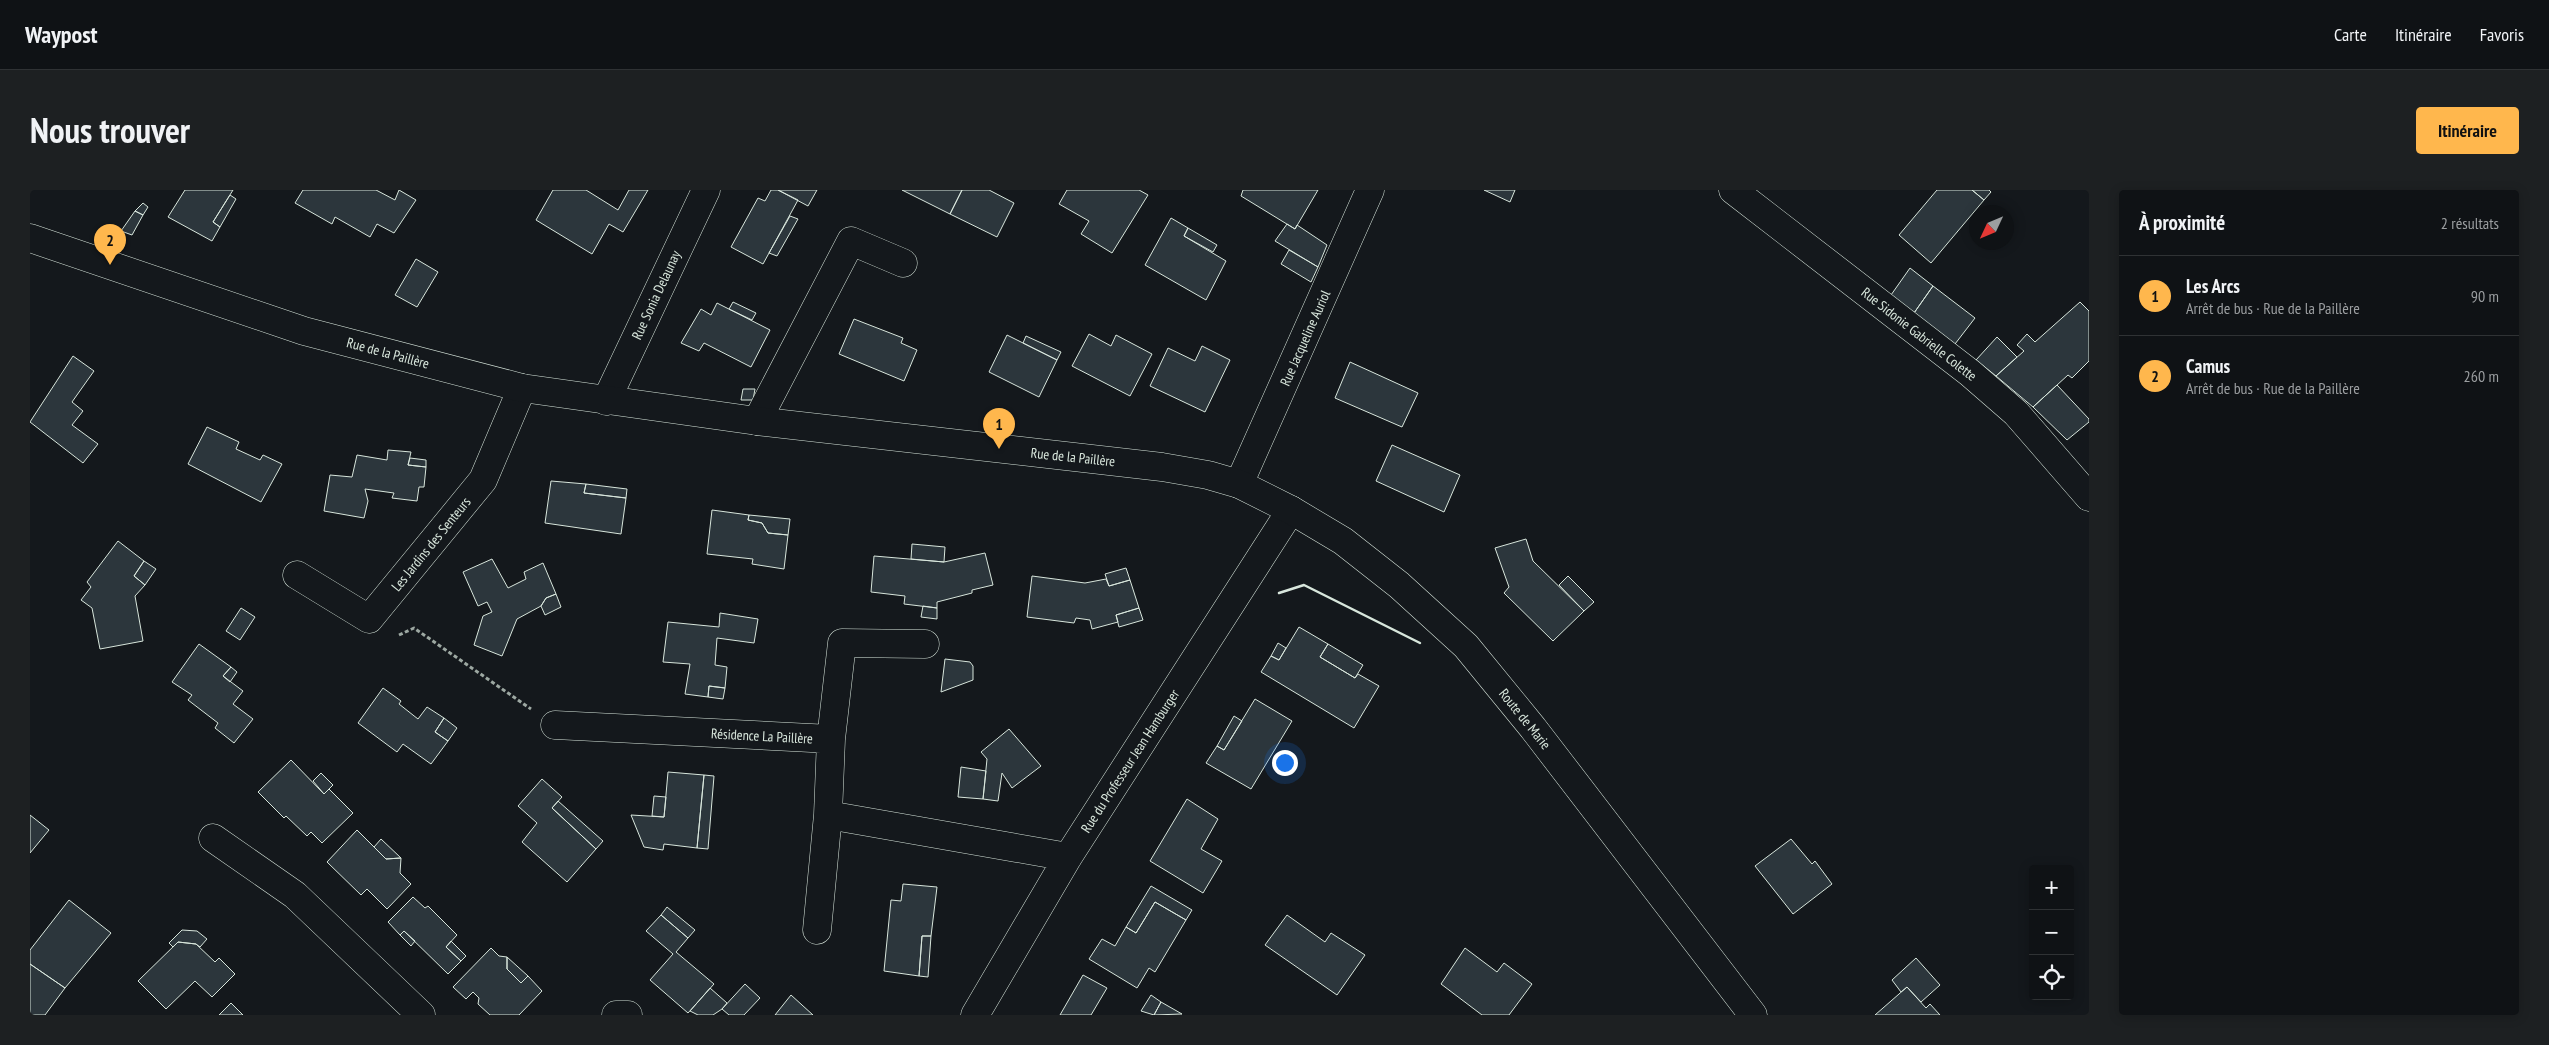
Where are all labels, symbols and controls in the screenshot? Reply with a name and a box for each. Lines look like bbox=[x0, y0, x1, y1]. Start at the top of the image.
text: Waypost bbox=[25, 19, 98, 50]
text: Carte bbox=[2334, 23, 2367, 46]
text: Itinéraire bbox=[2395, 23, 2452, 46]
text: Favoris bbox=[2480, 23, 2524, 46]
text: Nous trouver bbox=[30, 107, 190, 153]
button: Itinéraire bbox=[2416, 107, 2519, 154]
north arrow bbox=[1969, 205, 2014, 250]
text: À proximité bbox=[2139, 209, 2225, 236]
text: 2 résultats bbox=[2441, 213, 2499, 233]
pin: 2 bbox=[94, 224, 126, 265]
street label: Rue Sonia Delaunay bbox=[627, 247, 685, 342]
text: Les Arcs bbox=[2186, 274, 2240, 298]
street label: Rue Sidonie Gabrielle Colette bbox=[1858, 283, 1980, 385]
text: 1 bbox=[2151, 286, 2159, 306]
text: 90 m bbox=[2471, 286, 2499, 306]
street label: Rue Jacqueline Auriol bbox=[1276, 287, 1334, 389]
text: Arrêt de bus · Rue de la Paillère bbox=[2186, 298, 2360, 318]
street label: Rue de la Paillère bbox=[345, 333, 431, 373]
text: Camus bbox=[2186, 354, 2230, 378]
text: 2 bbox=[2151, 366, 2159, 386]
text: 260 m bbox=[2464, 366, 2499, 386]
text: Arrêt de bus · Rue de la Paillère bbox=[2186, 378, 2360, 398]
pin: 1 bbox=[983, 408, 1015, 449]
street label: Rue de la Paillère bbox=[1030, 444, 1116, 470]
street label: Les Jardins des Senteurs bbox=[387, 493, 475, 595]
street label: Route de Marie bbox=[1495, 685, 1555, 753]
street label: Rue du Professeur Jean Hamburger bbox=[1077, 686, 1183, 836]
street label: Résidence La Paillère bbox=[711, 724, 814, 748]
your location bbox=[1272, 750, 1298, 776]
map controls bbox=[2029, 865, 2074, 1000]
button: + bbox=[2029, 865, 2074, 910]
button: − bbox=[2029, 910, 2074, 955]
button: locate bbox=[2029, 955, 2074, 1000]

